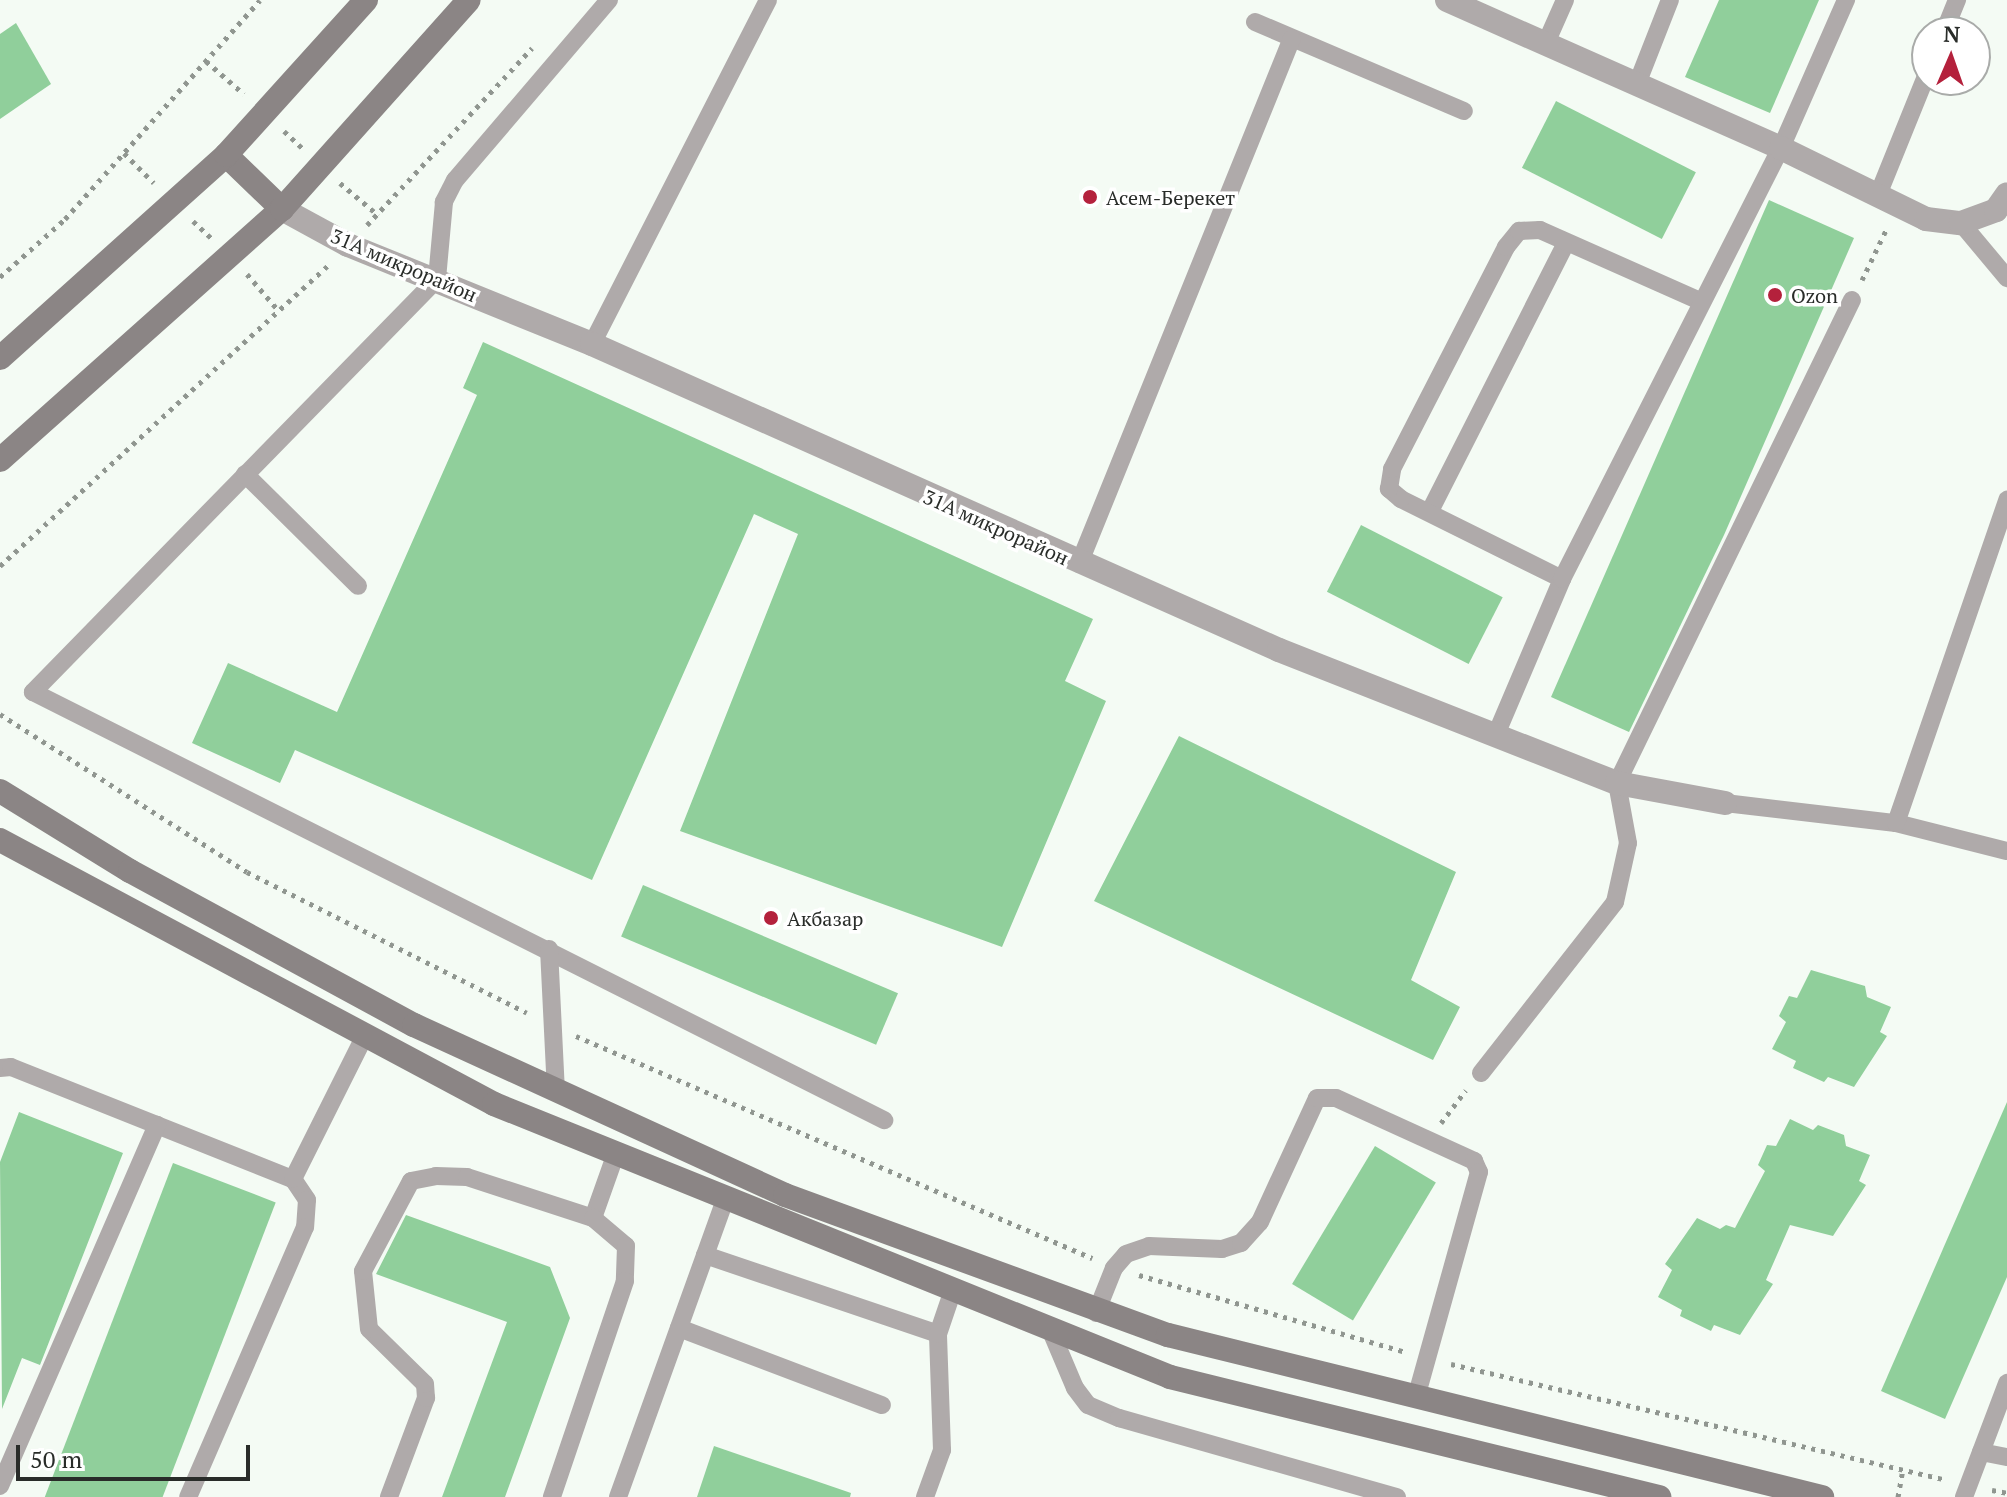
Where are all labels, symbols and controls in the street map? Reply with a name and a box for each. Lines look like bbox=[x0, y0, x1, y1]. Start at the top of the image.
north arrow bbox=[1911, 16, 1991, 96]
text: N bbox=[1943, 19, 1961, 48]
place label: Асем-Берекет bbox=[1106, 185, 1235, 209]
marker: Асем-Берекет bbox=[1081, 188, 1099, 206]
street label: 31А микрорайон bbox=[327, 223, 481, 307]
place label: Ozon bbox=[1791, 283, 1838, 307]
marker: Ozon bbox=[1766, 286, 1784, 304]
street label: 31А микрорайон bbox=[919, 484, 1073, 570]
place label: Акбазар bbox=[787, 906, 863, 930]
marker: Акбазар bbox=[762, 909, 780, 927]
scale bar bbox=[20, 1429, 254, 1479]
text: 50 m bbox=[30, 1443, 82, 1475]

